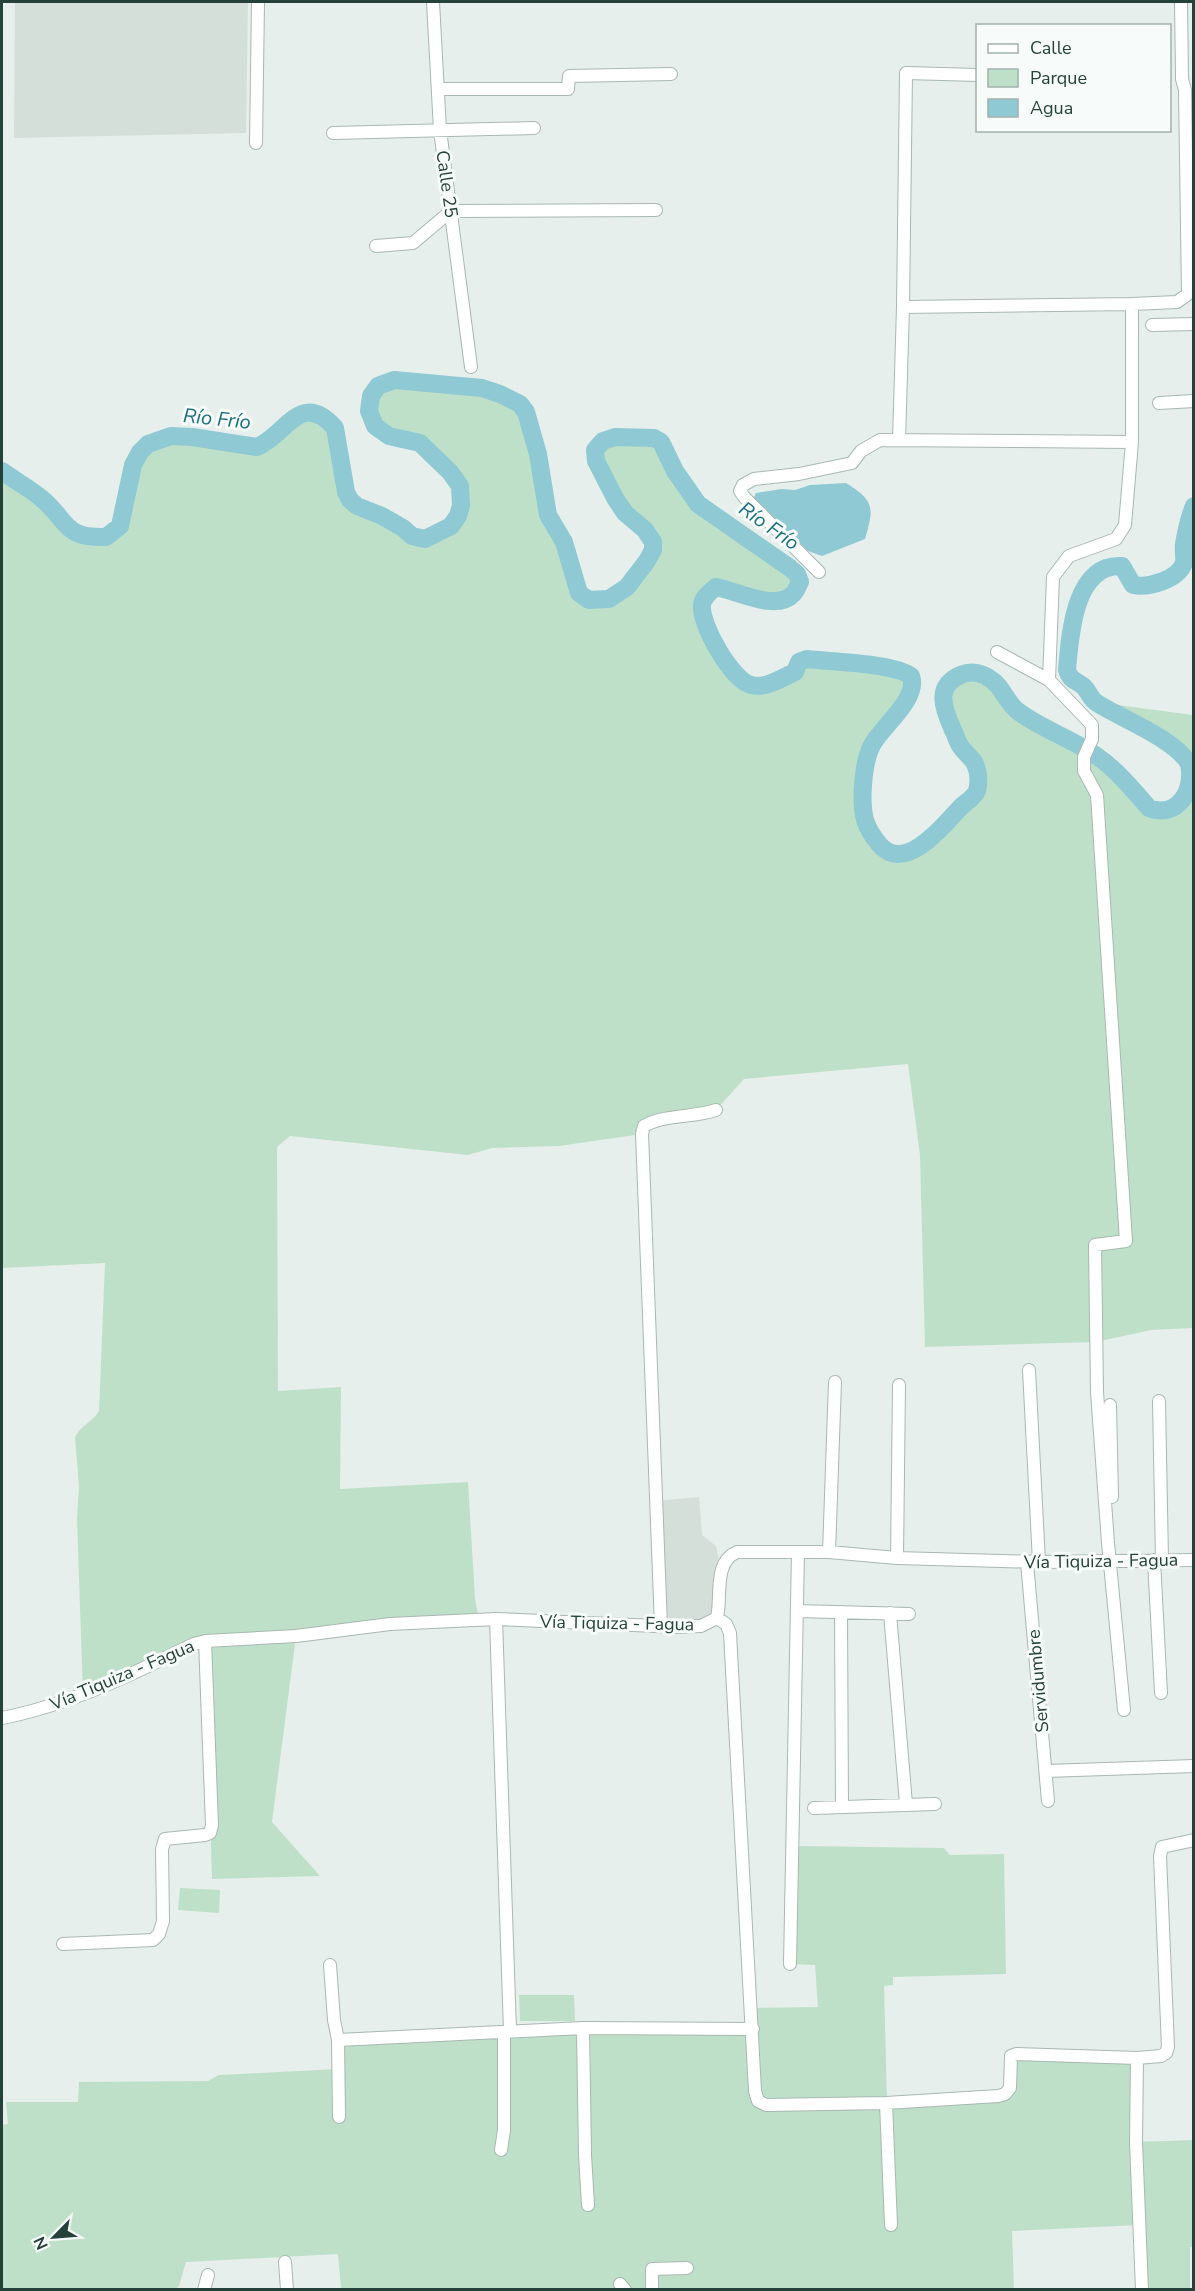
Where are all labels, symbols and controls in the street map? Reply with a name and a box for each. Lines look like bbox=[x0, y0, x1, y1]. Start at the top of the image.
legend bbox=[976, 24, 1171, 132]
text: Calle bbox=[1030, 36, 1072, 60]
text: Parque bbox=[1030, 66, 1087, 90]
text: Agua bbox=[1030, 96, 1073, 120]
street label: Calle 25 bbox=[430, 149, 464, 219]
water label: Río Frío bbox=[182, 402, 252, 436]
water label: Río Frío bbox=[733, 495, 805, 557]
street label: Vía Tiquiza - Fagua bbox=[1023, 1548, 1178, 1574]
street label: Vía Tiquiza - Fagua bbox=[539, 1610, 694, 1636]
street label: Servidumbre bbox=[1022, 1628, 1054, 1734]
street label: Vía Tiquiza - Fagua bbox=[45, 1634, 198, 1717]
north arrow bbox=[24, 2207, 84, 2267]
text: N bbox=[29, 2233, 54, 2253]

